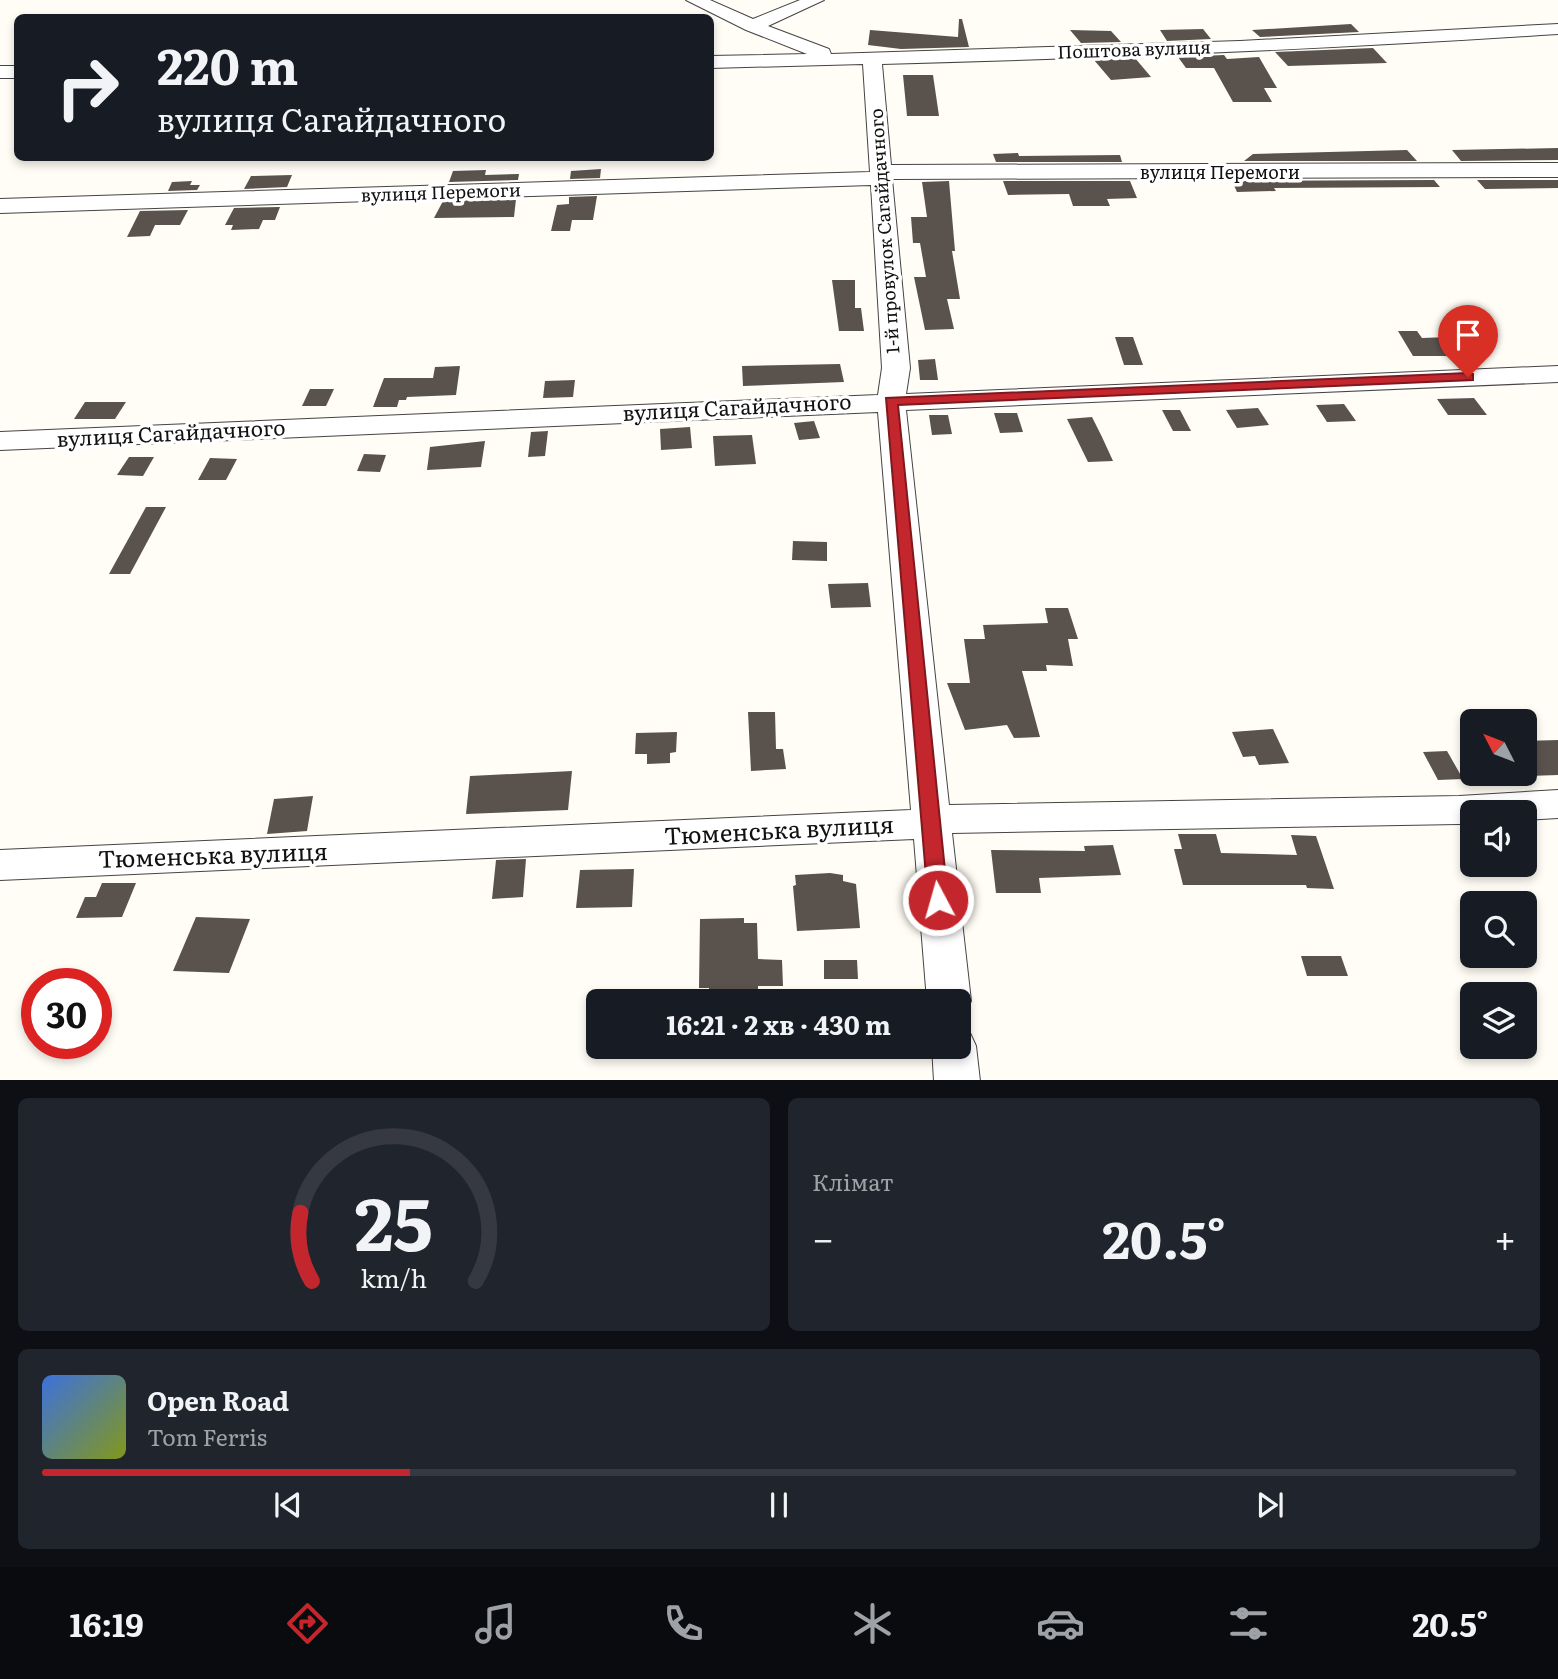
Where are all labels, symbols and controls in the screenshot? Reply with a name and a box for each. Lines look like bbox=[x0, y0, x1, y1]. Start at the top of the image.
text: 220 m bbox=[157, 27, 298, 100]
street label: Поштова вулиця bbox=[1057, 32, 1211, 65]
icon: right bbox=[42, 42, 133, 133]
text: вулиця Сагайдачного bbox=[157, 94, 506, 142]
street label: 1-й провулок Сагайдачного bbox=[861, 108, 906, 355]
street label: вулиця Перемоги bbox=[1140, 158, 1300, 185]
street label: вулиця Перемоги bbox=[360, 175, 522, 208]
pin bbox=[1438, 305, 1498, 377]
icon: arrive bbox=[1449, 316, 1487, 354]
street label: вулиця Сагайдачного bbox=[622, 384, 852, 427]
street label: вулиця Сагайдачного bbox=[56, 410, 286, 453]
north arrow bbox=[1460, 709, 1536, 786]
map controls bbox=[1460, 709, 1537, 1059]
button: sound bbox=[1460, 800, 1537, 877]
street label: Тюменська вулиця bbox=[663, 805, 895, 852]
street label: Тюменська вулиця bbox=[97, 832, 329, 875]
position arrow bbox=[901, 863, 975, 937]
button: search bbox=[1460, 891, 1537, 968]
speed limit sign: 30 bbox=[21, 968, 112, 1059]
button: layers bbox=[1460, 982, 1537, 1059]
text: 16:21 · 2 хв · 430 m bbox=[666, 1004, 891, 1043]
text: Клімат bbox=[812, 1164, 894, 1198]
text: 25 bbox=[355, 1165, 433, 1273]
text: 20.5° bbox=[1102, 1198, 1226, 1275]
text: − bbox=[812, 1208, 834, 1265]
text: + bbox=[1494, 1208, 1516, 1265]
text: km/h bbox=[361, 1258, 427, 1295]
text: Open Road bbox=[147, 1380, 289, 1419]
text: Tom Ferris bbox=[147, 1419, 267, 1453]
icon: previous bbox=[269, 1486, 307, 1524]
icon: pause bbox=[760, 1486, 798, 1524]
icon: next bbox=[1251, 1486, 1289, 1524]
text: 16:19 bbox=[70, 1599, 144, 1647]
icon: directions bbox=[283, 1599, 332, 1648]
icon: music bbox=[471, 1599, 520, 1648]
icon: phone bbox=[659, 1599, 708, 1648]
icon: climate bbox=[848, 1599, 897, 1648]
icon: car bbox=[1036, 1599, 1085, 1648]
icon: filters bbox=[1224, 1599, 1273, 1648]
text: 20.5° bbox=[1412, 1599, 1488, 1647]

